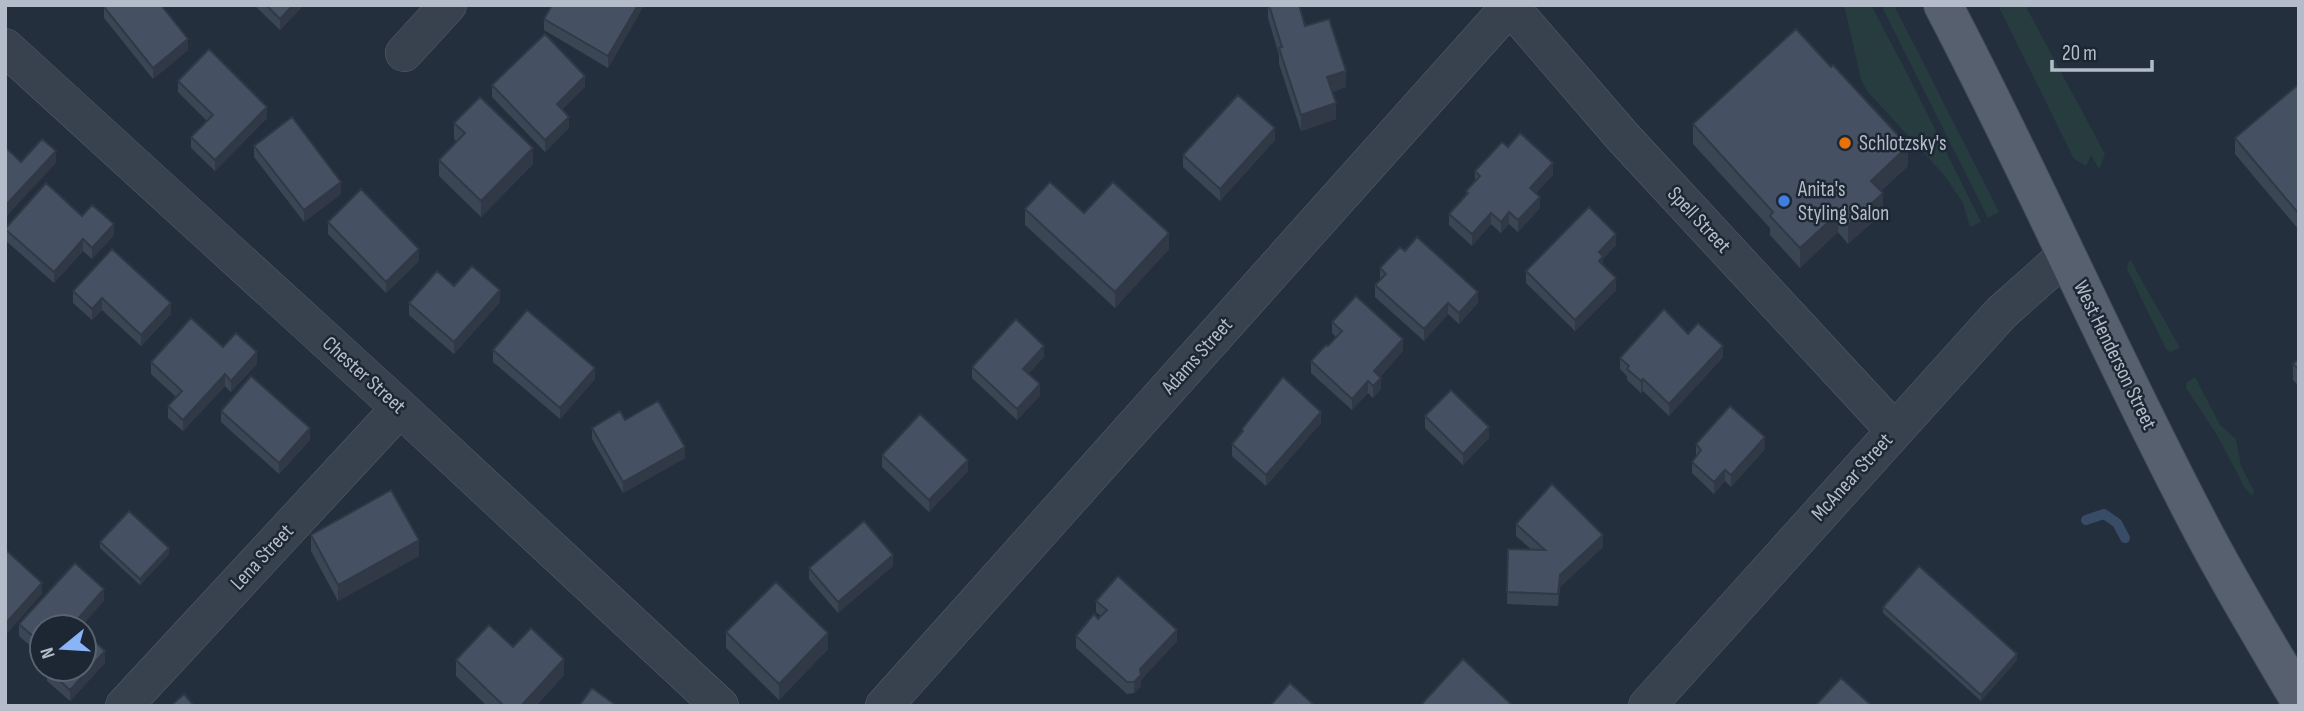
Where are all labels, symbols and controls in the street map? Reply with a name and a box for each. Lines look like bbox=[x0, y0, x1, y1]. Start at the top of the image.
scale bar bbox=[2052, 28, 2152, 72]
text: 20 m bbox=[2062, 41, 2097, 66]
place label: Schlotzsky's bbox=[1859, 131, 1947, 156]
marker: Schlotzsky's bbox=[1837, 135, 1853, 151]
place label: Anita's Styling Salon bbox=[1797, 177, 1889, 226]
street label: Spell Street bbox=[1662, 182, 1736, 258]
marker: Anita's Styling Salon bbox=[1776, 193, 1792, 209]
street label: West Henderson Street bbox=[2068, 276, 2162, 434]
street label: Adams Street bbox=[1156, 313, 1238, 400]
street label: Chester Street bbox=[317, 331, 411, 419]
street label: McAnear Street bbox=[1806, 428, 1898, 526]
street label: Lena Street bbox=[225, 519, 299, 595]
north arrow bbox=[28, 613, 98, 683]
text: N bbox=[36, 644, 61, 661]

